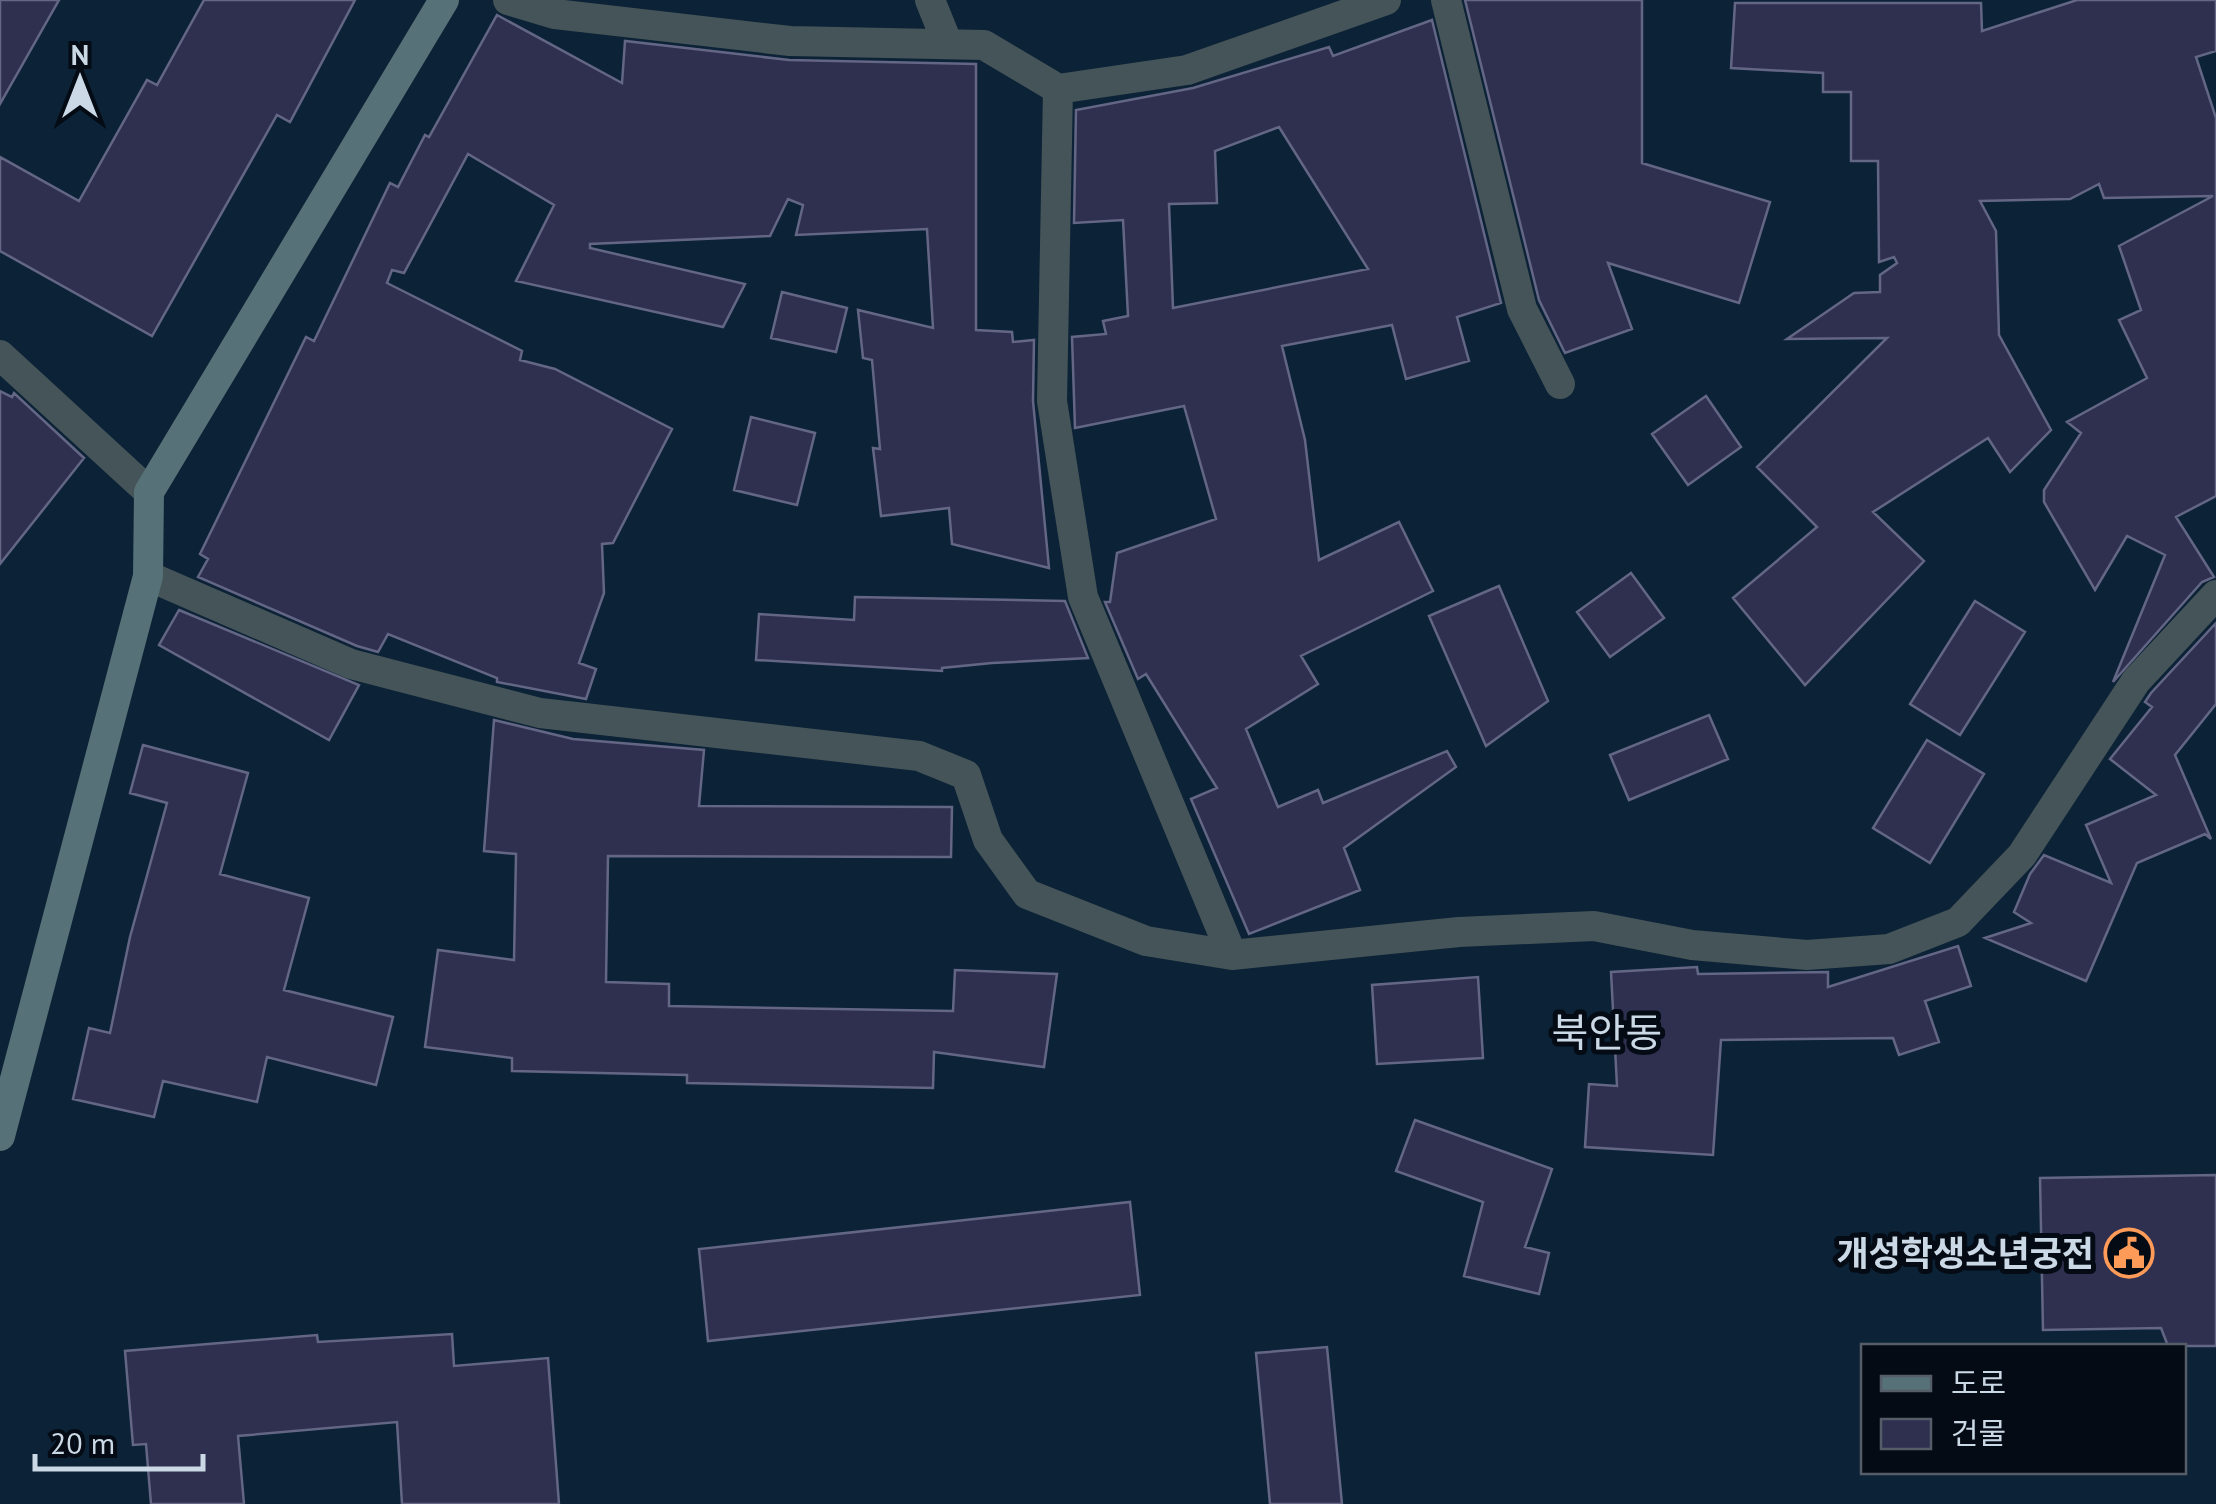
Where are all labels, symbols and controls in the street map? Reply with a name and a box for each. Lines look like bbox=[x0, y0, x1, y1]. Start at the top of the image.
north arrow bbox=[30, 30, 130, 130]
text: N bbox=[71, 36, 89, 73]
district label: 북안동 bbox=[1552, 1006, 1662, 1058]
public building icon: 개성학생소년궁전 bbox=[2103, 1227, 2155, 1279]
place label: 개성학생소년궁전 bbox=[1836, 1230, 2094, 1276]
legend bbox=[1861, 1344, 2186, 1474]
text: 도로 bbox=[1951, 1363, 2006, 1402]
scale bar bbox=[35, 1409, 202, 1471]
text: 건물 bbox=[1951, 1413, 2006, 1452]
text: 20 m bbox=[50, 1423, 115, 1462]

